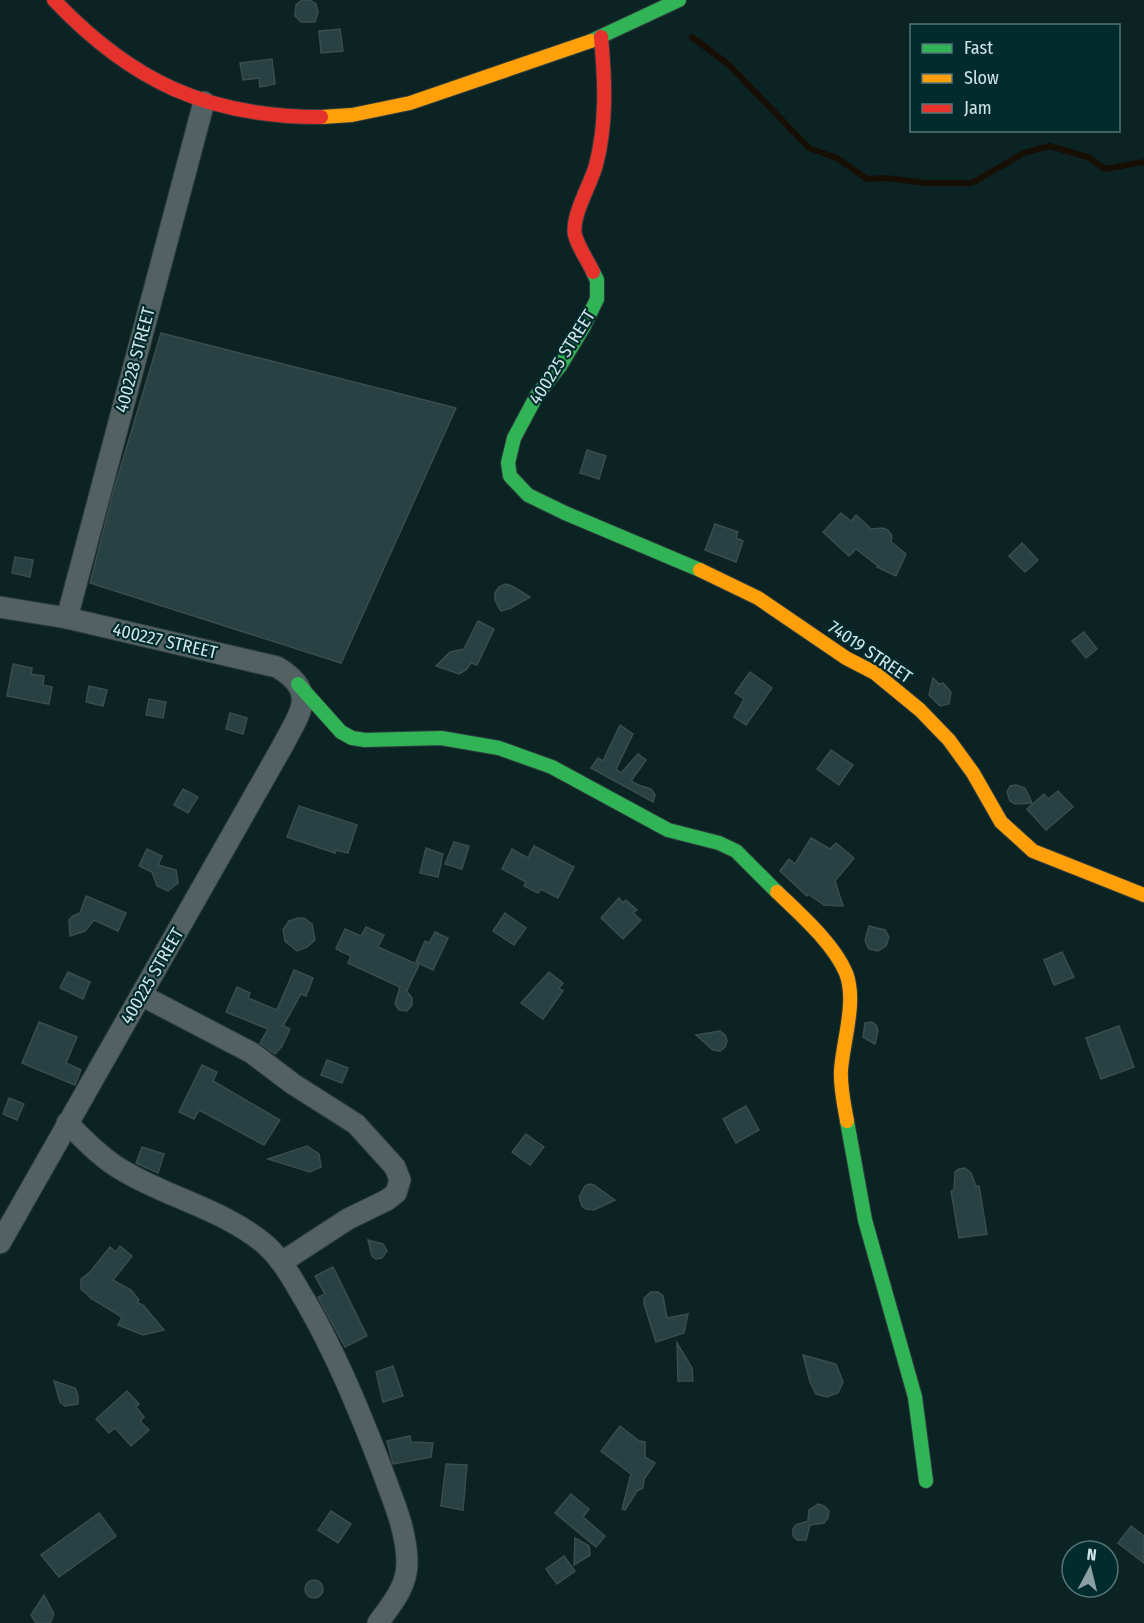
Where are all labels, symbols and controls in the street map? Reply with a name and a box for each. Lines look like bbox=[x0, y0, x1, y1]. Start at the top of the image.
legend bbox=[910, 24, 1120, 132]
text: Fast bbox=[964, 37, 993, 59]
text: Slow bbox=[964, 67, 999, 89]
text: Jam bbox=[964, 97, 992, 119]
street label: 400228 STREET bbox=[110, 304, 160, 415]
street label: 400225 STREET bbox=[524, 305, 600, 408]
street label: 74019 STREET bbox=[824, 616, 917, 688]
street label: 400227 STREET bbox=[111, 618, 220, 664]
street label: 400225 STREET bbox=[116, 923, 189, 1028]
north arrow bbox=[1060, 1539, 1120, 1599]
text: N bbox=[1086, 1545, 1098, 1565]

